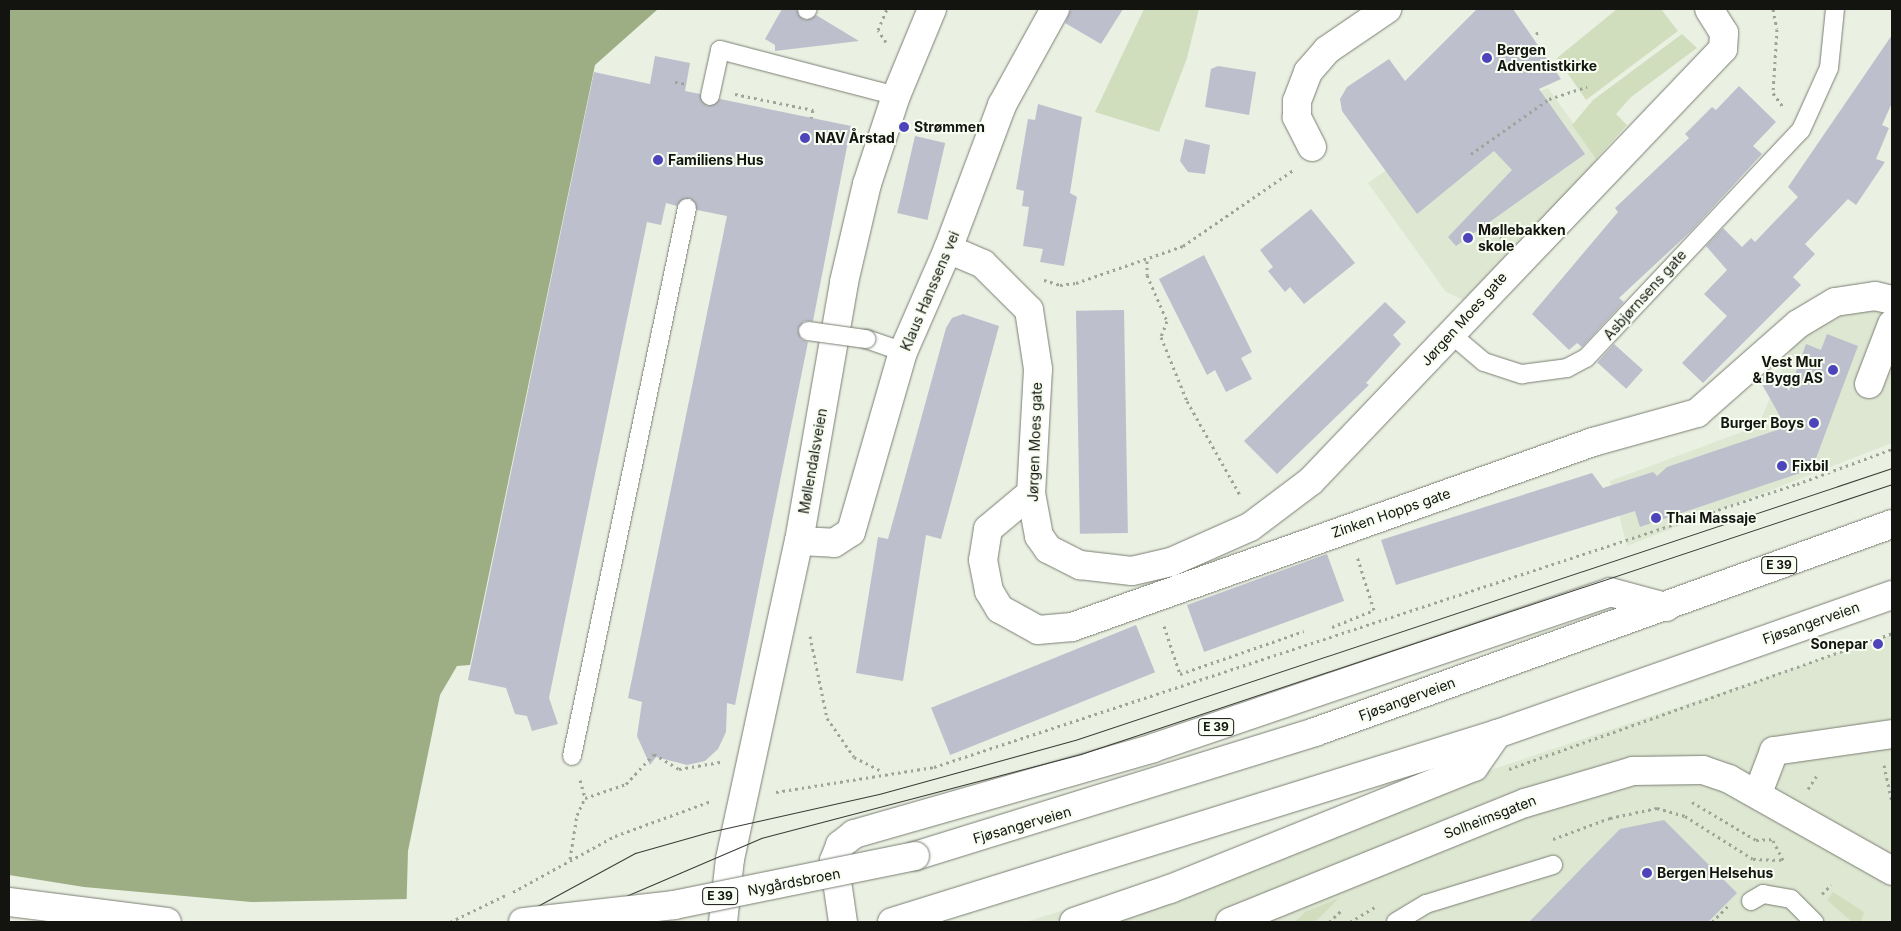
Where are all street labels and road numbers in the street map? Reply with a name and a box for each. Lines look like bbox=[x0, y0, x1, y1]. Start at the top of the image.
street label: Klaus Hanssens vei bbox=[897, 229, 963, 353]
street label: Asbjørnsens gate bbox=[1600, 247, 1690, 343]
street label: Jørgen Moes gate bbox=[1418, 269, 1510, 369]
street label: Jørgen Moes gate bbox=[1025, 382, 1045, 502]
street label: Møllendalsveien bbox=[795, 407, 831, 515]
street label: Zinken Hopps gate bbox=[1329, 485, 1453, 541]
road number: E 39 bbox=[1760, 556, 1798, 574]
street label: Fjøsangerveien bbox=[1760, 599, 1862, 647]
street label: Fjøsangerveien bbox=[1356, 674, 1458, 724]
road number: E 39 bbox=[1197, 718, 1235, 736]
street label: Solheimsgaten bbox=[1441, 792, 1539, 842]
street label: Fjøsangerveien bbox=[971, 803, 1073, 847]
street label: Nygårdsbroen bbox=[746, 865, 842, 899]
road number: E 39 bbox=[701, 886, 739, 906]

